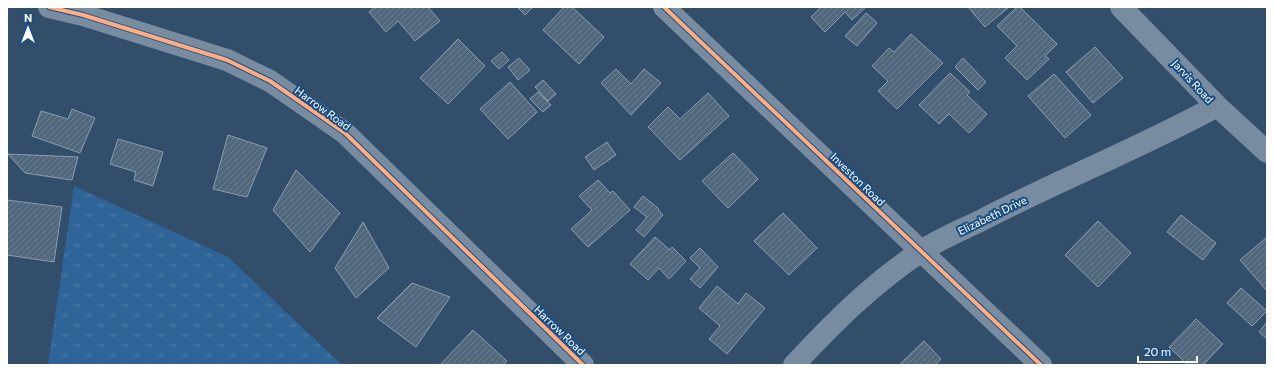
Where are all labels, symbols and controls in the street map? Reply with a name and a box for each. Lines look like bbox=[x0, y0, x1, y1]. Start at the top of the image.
north arrow bbox=[8, 8, 48, 48]
text: N bbox=[24, 11, 32, 24]
street label: Jarvis Road bbox=[1169, 57, 1216, 106]
street label: Harrow Road bbox=[293, 83, 353, 133]
street label: Investon Road bbox=[828, 150, 888, 208]
street label: Elizabeth Drive bbox=[955, 193, 1029, 237]
street label: Harrow Road bbox=[532, 303, 588, 357]
scale bar bbox=[1138, 338, 1197, 364]
text: 20 m bbox=[1144, 344, 1171, 358]

